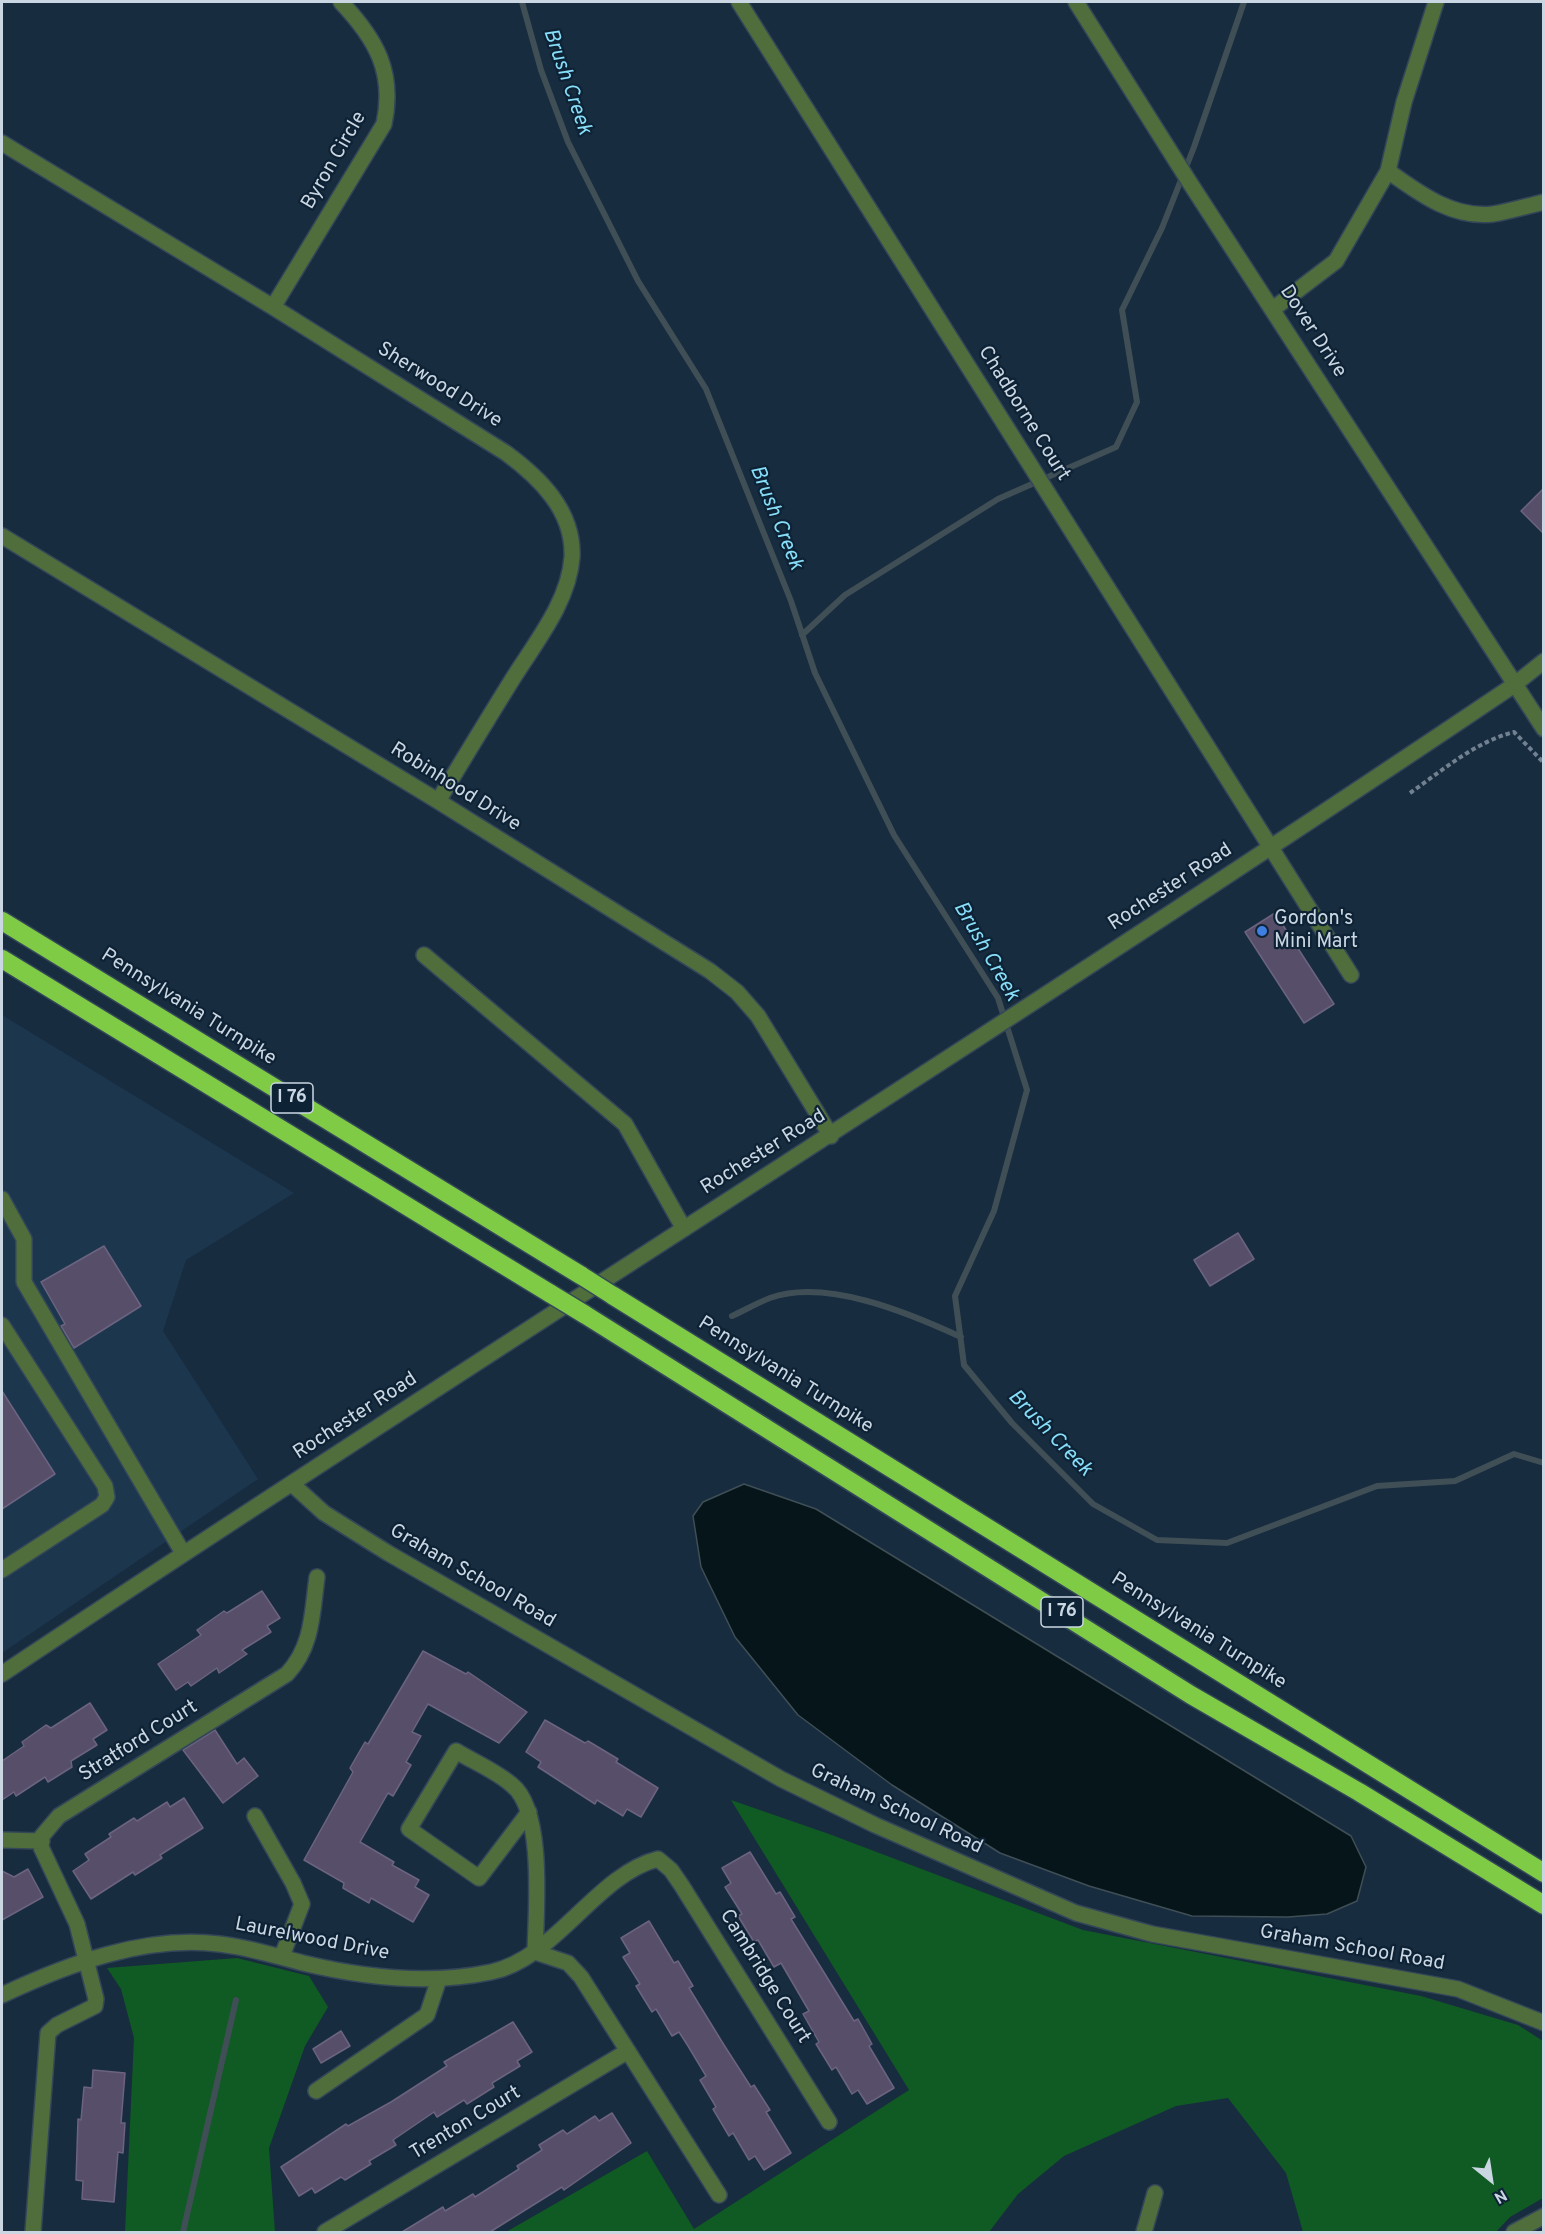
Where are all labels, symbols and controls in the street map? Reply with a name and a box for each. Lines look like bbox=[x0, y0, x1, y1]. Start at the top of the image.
water label: Brush Creek bbox=[536, 25, 596, 139]
street label: Byron Circle bbox=[297, 108, 373, 214]
street label: Dover Drive bbox=[1273, 281, 1351, 383]
street label: Sherwood Drive bbox=[372, 338, 506, 434]
street label: Chadborne Court bbox=[972, 342, 1074, 486]
water label: Brush Creek bbox=[743, 462, 807, 574]
street label: Robinhood Drive bbox=[385, 738, 525, 838]
street label: Rochester Road bbox=[1105, 839, 1237, 937]
water label: Brush Creek bbox=[946, 898, 1024, 1006]
place label: Gordon's Mini Mart bbox=[1274, 908, 1358, 955]
marker: Gordon's Mini Mart bbox=[1255, 924, 1269, 938]
street label: Pennsylvania Turnpike bbox=[96, 944, 280, 1072]
road number: I 76 bbox=[271, 1083, 313, 1113]
street label: Rochester Road bbox=[697, 1105, 831, 1201]
street label: Pennsylvania Turnpike bbox=[693, 1312, 877, 1440]
street label: Rochester Road bbox=[290, 1368, 422, 1466]
water label: Brush Creek bbox=[1001, 1385, 1097, 1483]
street label: Graham School Road bbox=[385, 1520, 559, 1634]
street label: Pennsylvania Turnpike bbox=[1106, 1568, 1290, 1696]
road number: I 76 bbox=[1041, 1597, 1083, 1627]
street label: Stratford Court bbox=[75, 1696, 203, 1788]
street label: Graham School Road bbox=[806, 1760, 986, 1860]
street label: Cambridge Court bbox=[713, 1905, 815, 2049]
street label: Laurelwood Drive bbox=[233, 1913, 391, 1967]
street label: Graham School Road bbox=[1258, 1921, 1446, 1977]
street label: Trenton Court bbox=[406, 2082, 526, 2166]
north arrow bbox=[1461, 2150, 1521, 2210]
text: N bbox=[1490, 2184, 1510, 2207]

